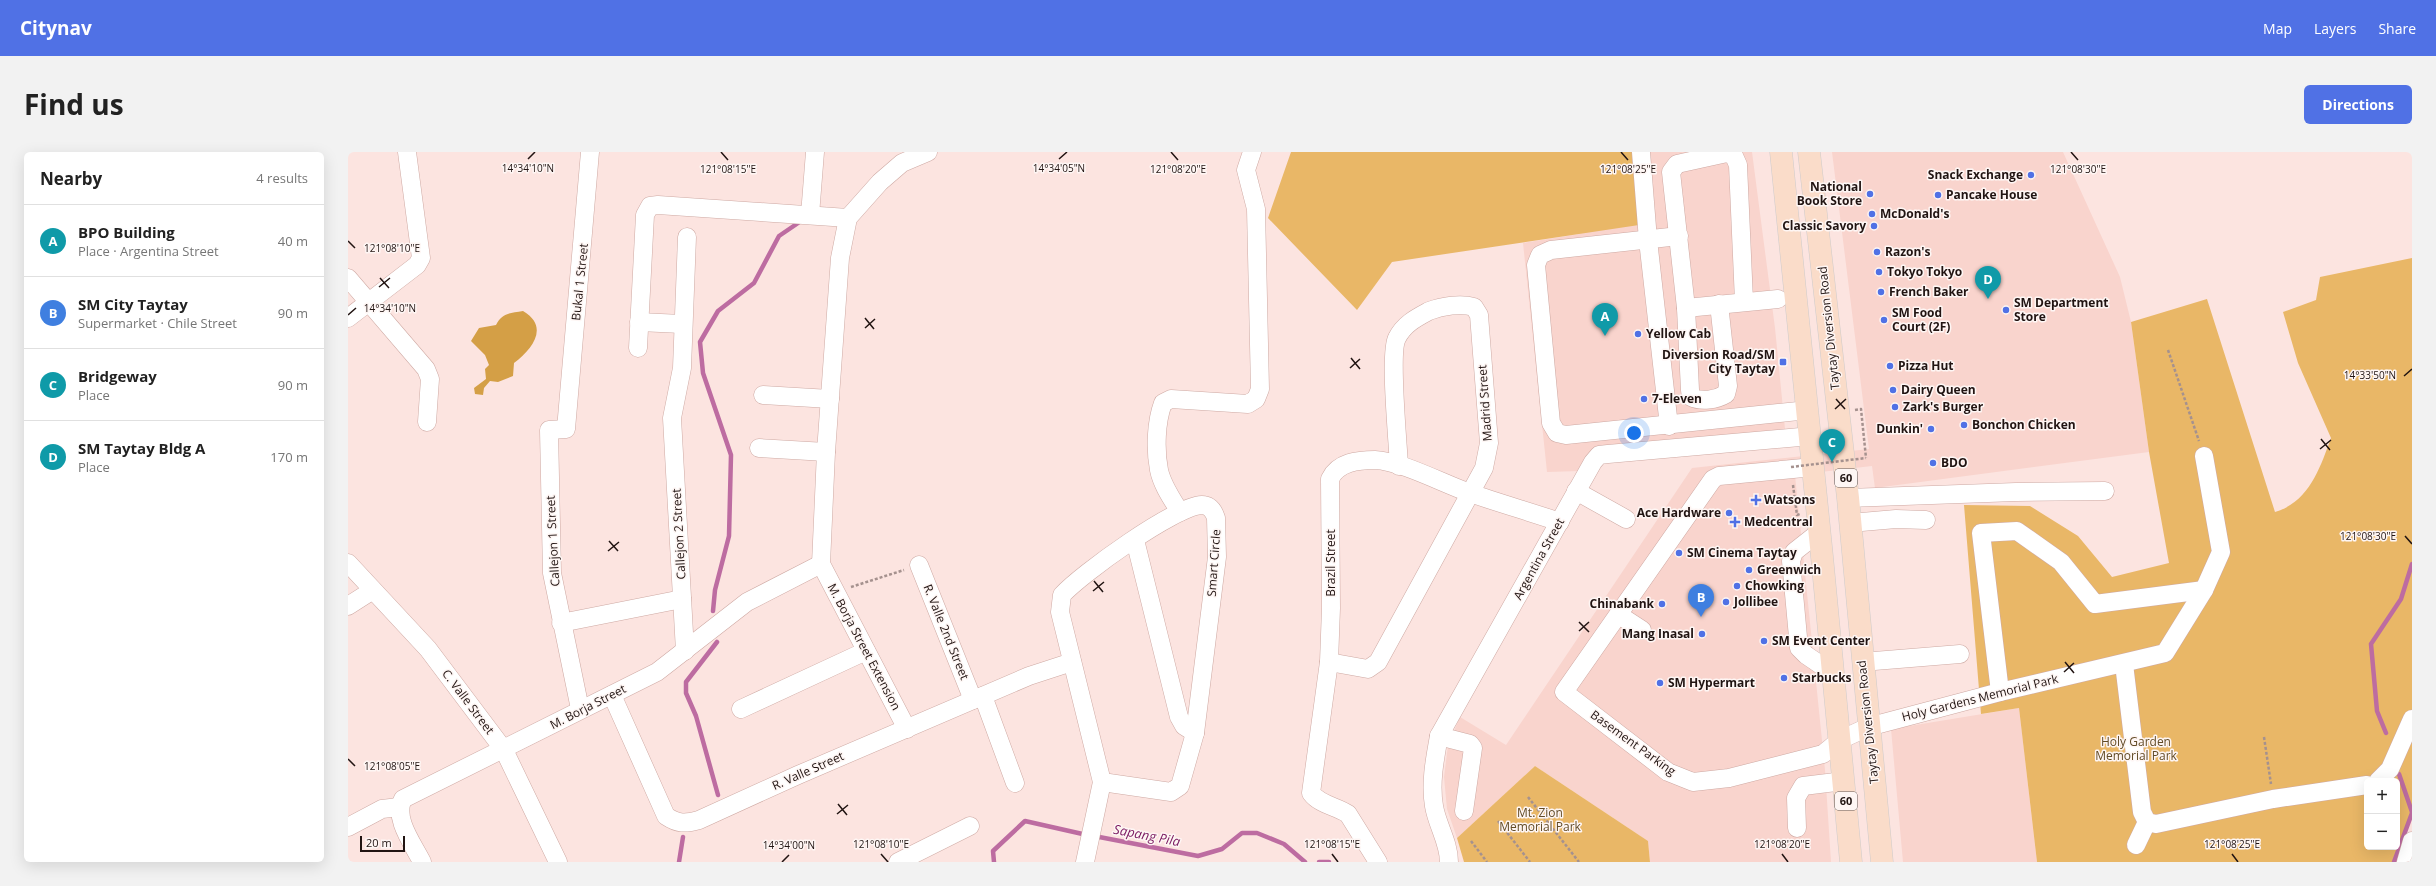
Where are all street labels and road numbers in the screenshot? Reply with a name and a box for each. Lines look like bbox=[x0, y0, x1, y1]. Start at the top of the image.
street label: Bukal 1 Street bbox=[567, 242, 592, 321]
street label: Taytay Diversion Road bbox=[1814, 266, 1843, 391]
street label: Madrid Street bbox=[1473, 364, 1496, 442]
road number: 60 bbox=[1835, 469, 1857, 487]
street label: Callejon 2 Street bbox=[668, 488, 689, 580]
street label: Callejon 1 Street bbox=[542, 495, 563, 587]
street label: Argentina Street bbox=[1509, 515, 1568, 603]
street label: Smart Circle bbox=[1203, 528, 1224, 597]
street label: Brazil Street bbox=[1322, 529, 1339, 597]
street label: M. Borja Street Extension bbox=[824, 581, 905, 713]
street label: R. Valle 2nd Street bbox=[920, 582, 973, 682]
street label: Taytay Diversion Road bbox=[1853, 660, 1882, 785]
street label: C. Valle Street bbox=[438, 666, 498, 738]
street label: Holy Gardens Memorial Park bbox=[1900, 670, 2060, 725]
street label: M. Borja Street bbox=[547, 680, 629, 733]
street label: Basement Parking bbox=[1587, 706, 1680, 780]
street label: R. Valle Street bbox=[769, 747, 846, 794]
road number: 60 bbox=[1835, 792, 1857, 810]

